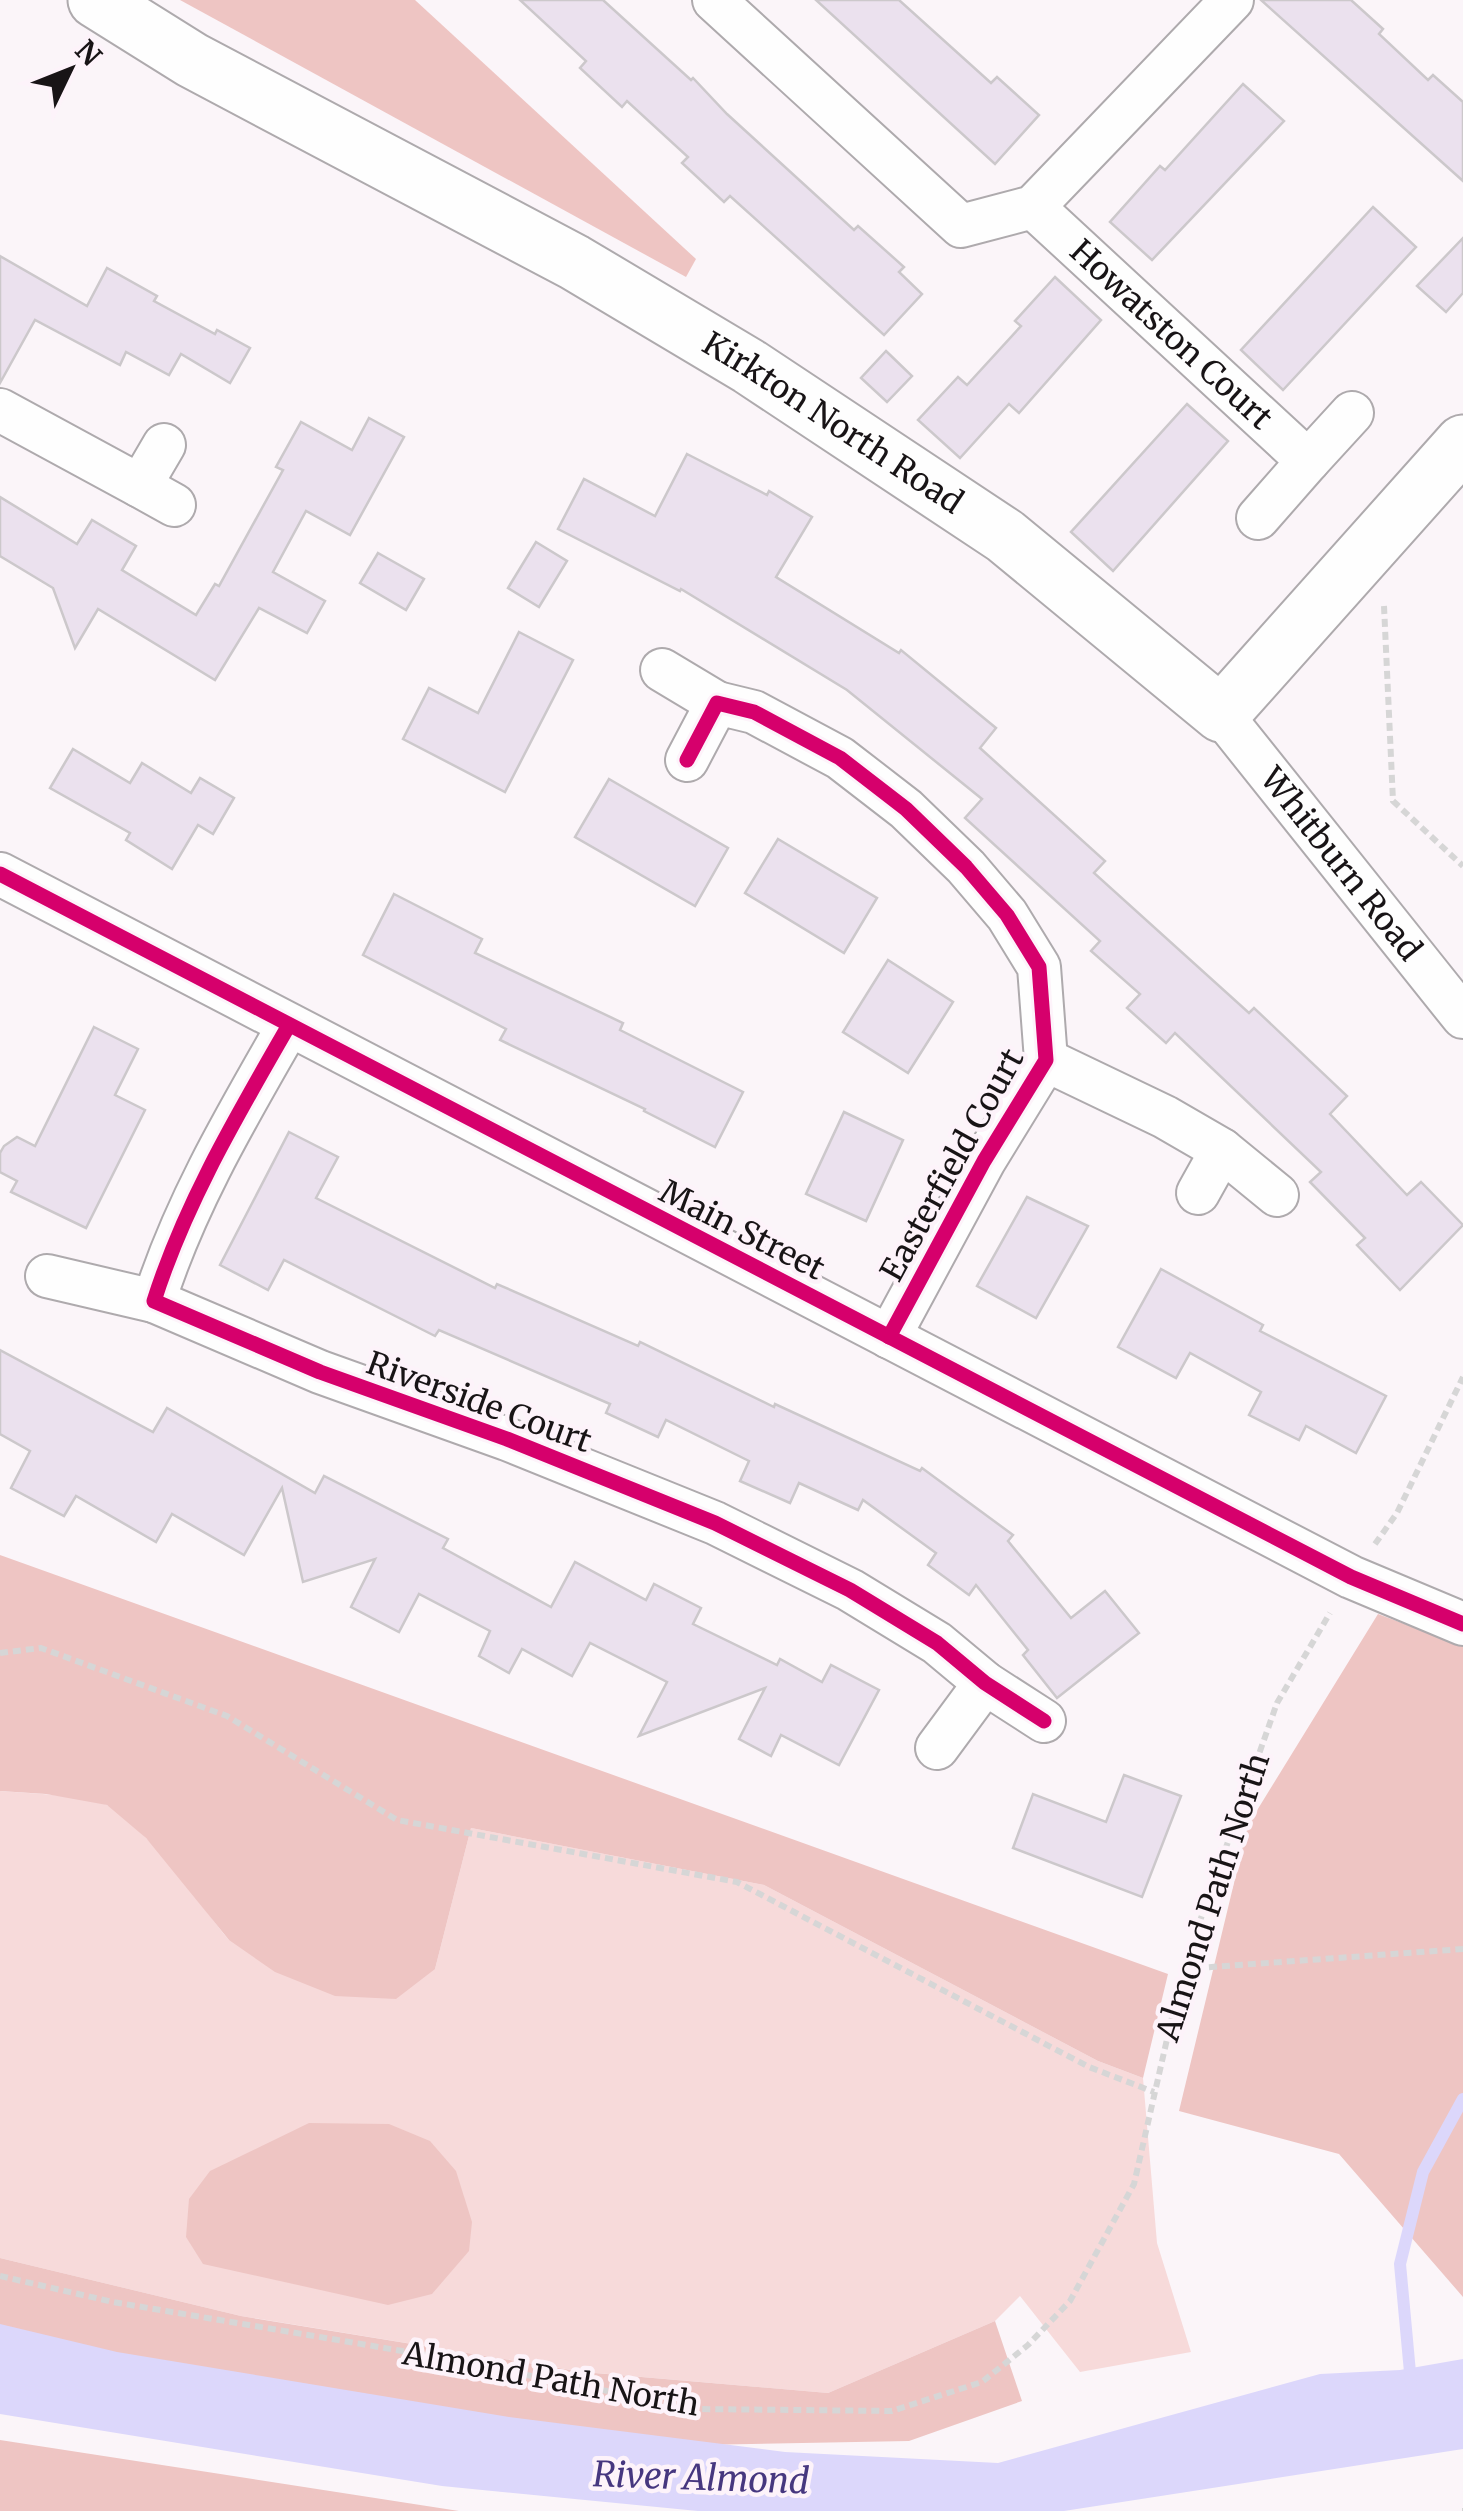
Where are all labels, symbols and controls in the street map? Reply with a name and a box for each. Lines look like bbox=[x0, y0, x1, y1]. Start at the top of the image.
north arrow bbox=[20, 20, 120, 120]
text: N bbox=[68, 33, 109, 73]
street label: Howatston Court bbox=[1062, 231, 1281, 438]
street label: Kirkton North Road bbox=[695, 323, 970, 522]
street label: Whitburn Road bbox=[1251, 759, 1430, 969]
street label: Easterfield Court bbox=[872, 1041, 1033, 1288]
street label: Main Street bbox=[653, 1171, 832, 1289]
street label: Riverside Court bbox=[361, 1343, 597, 1461]
street label: Almond Path North bbox=[1147, 1748, 1278, 2047]
street label: Almond Path North bbox=[399, 2333, 702, 2425]
water label: River Almond bbox=[592, 2452, 810, 2504]

